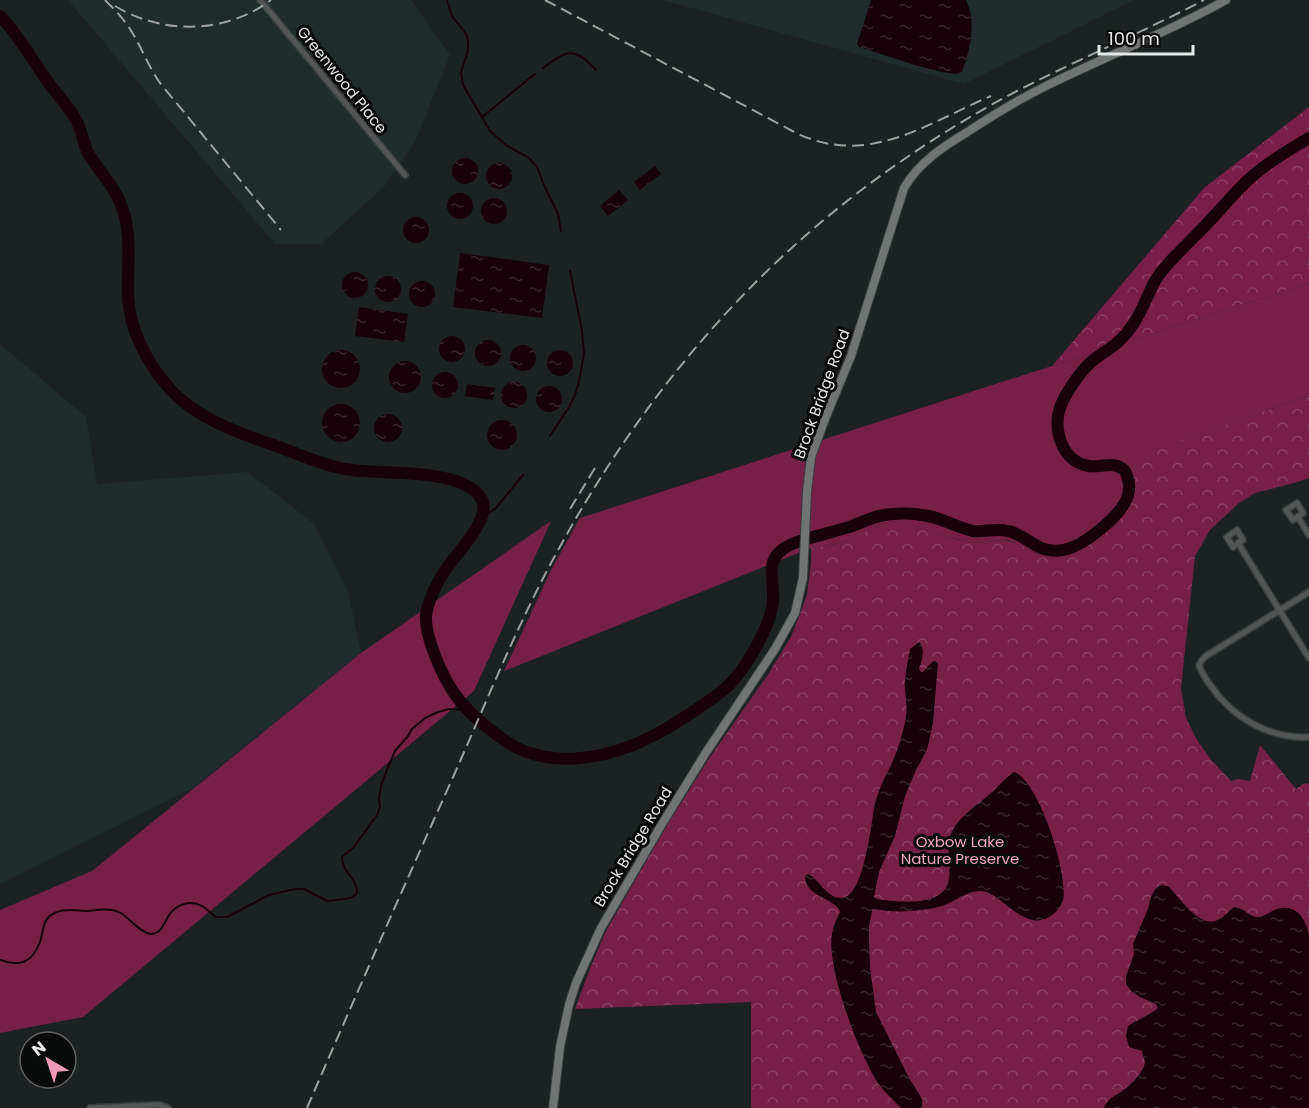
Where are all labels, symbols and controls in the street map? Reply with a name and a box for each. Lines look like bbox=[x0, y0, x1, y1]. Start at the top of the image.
scale bar bbox=[1099, 18, 1194, 56]
street label: Greenwood Place bbox=[293, 22, 392, 138]
text: 100 m bbox=[1108, 26, 1160, 51]
street label: Brock Bridge Road bbox=[788, 326, 855, 461]
street label: Brock Bridge Road bbox=[588, 783, 677, 911]
park label: Oxbow Lake Nature Preserve bbox=[901, 831, 1019, 869]
north arrow bbox=[18, 1030, 78, 1090]
text: N bbox=[27, 1036, 51, 1061]

